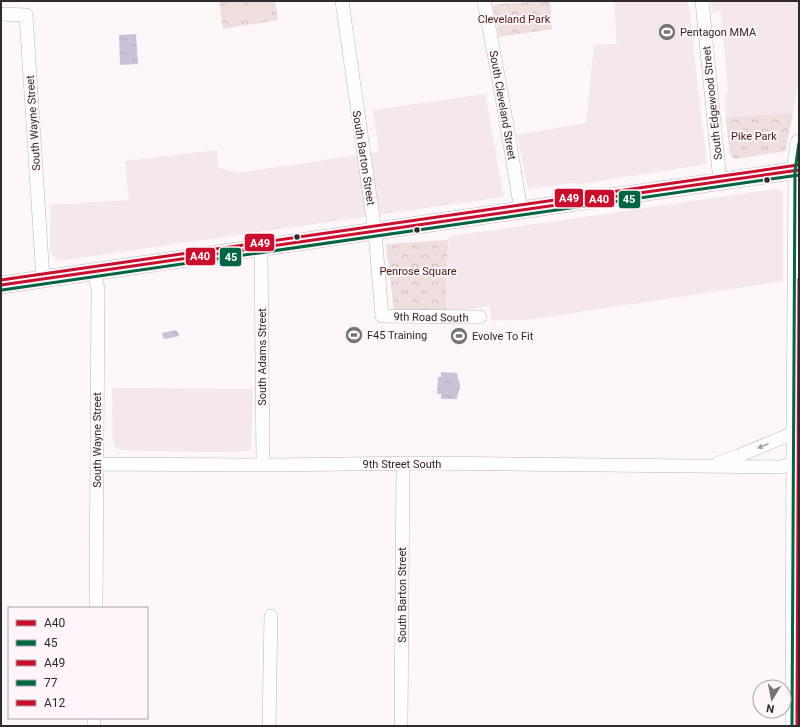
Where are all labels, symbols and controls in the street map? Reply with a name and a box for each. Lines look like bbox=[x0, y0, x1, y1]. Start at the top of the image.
park label: Cleveland Park bbox=[478, 13, 551, 26]
sports icon: Pentagon MMA bbox=[657, 22, 677, 42]
place label: Pentagon MMA bbox=[680, 26, 757, 39]
street label: South Edgewood Street bbox=[700, 45, 725, 161]
street label: South Cleveland Street bbox=[487, 49, 519, 161]
street label: South Wayne Street bbox=[24, 74, 43, 171]
street label: South Barton Street bbox=[350, 110, 377, 207]
park label: Pike Park bbox=[731, 130, 777, 143]
unlabelled marker bbox=[762, 175, 772, 185]
line badge: A49 bbox=[554, 188, 584, 208]
line badge: A40 bbox=[584, 189, 615, 208]
line badge: 45 bbox=[618, 190, 641, 209]
text: A49 bbox=[559, 192, 579, 205]
text: A40 bbox=[589, 193, 609, 206]
text: 45 bbox=[623, 193, 635, 206]
unlabelled marker bbox=[412, 225, 422, 235]
unlabelled marker bbox=[292, 232, 302, 242]
line badge: A49 bbox=[244, 233, 275, 252]
text: A49 bbox=[250, 237, 270, 250]
line badge: A40 bbox=[185, 247, 216, 266]
line badge: 45 bbox=[219, 247, 242, 267]
text: A40 bbox=[190, 250, 210, 263]
text: 45 bbox=[225, 251, 237, 264]
park label: Penrose Square bbox=[379, 265, 457, 278]
street label: South Adams Street bbox=[256, 308, 269, 406]
street label: 9th Road South bbox=[393, 310, 469, 325]
sports icon: F45 Training bbox=[344, 325, 364, 345]
sports icon: Evolve To Fit bbox=[449, 326, 469, 346]
place label: F45 Training bbox=[367, 329, 427, 342]
place label: Evolve To Fit bbox=[472, 330, 534, 343]
street label: South Wayne Street bbox=[91, 392, 104, 488]
one-way arrow bbox=[757, 443, 769, 449]
street label: 9th Street South bbox=[363, 458, 441, 471]
street label: South Barton Street bbox=[396, 547, 409, 643]
legend bbox=[8, 607, 148, 719]
text: A40 bbox=[44, 616, 66, 630]
text: 45 bbox=[44, 636, 58, 650]
text: A49 bbox=[44, 656, 65, 670]
text: 77 bbox=[44, 676, 58, 690]
north arrow bbox=[752, 679, 792, 719]
text: A12 bbox=[44, 696, 66, 710]
text: N bbox=[765, 701, 775, 715]

